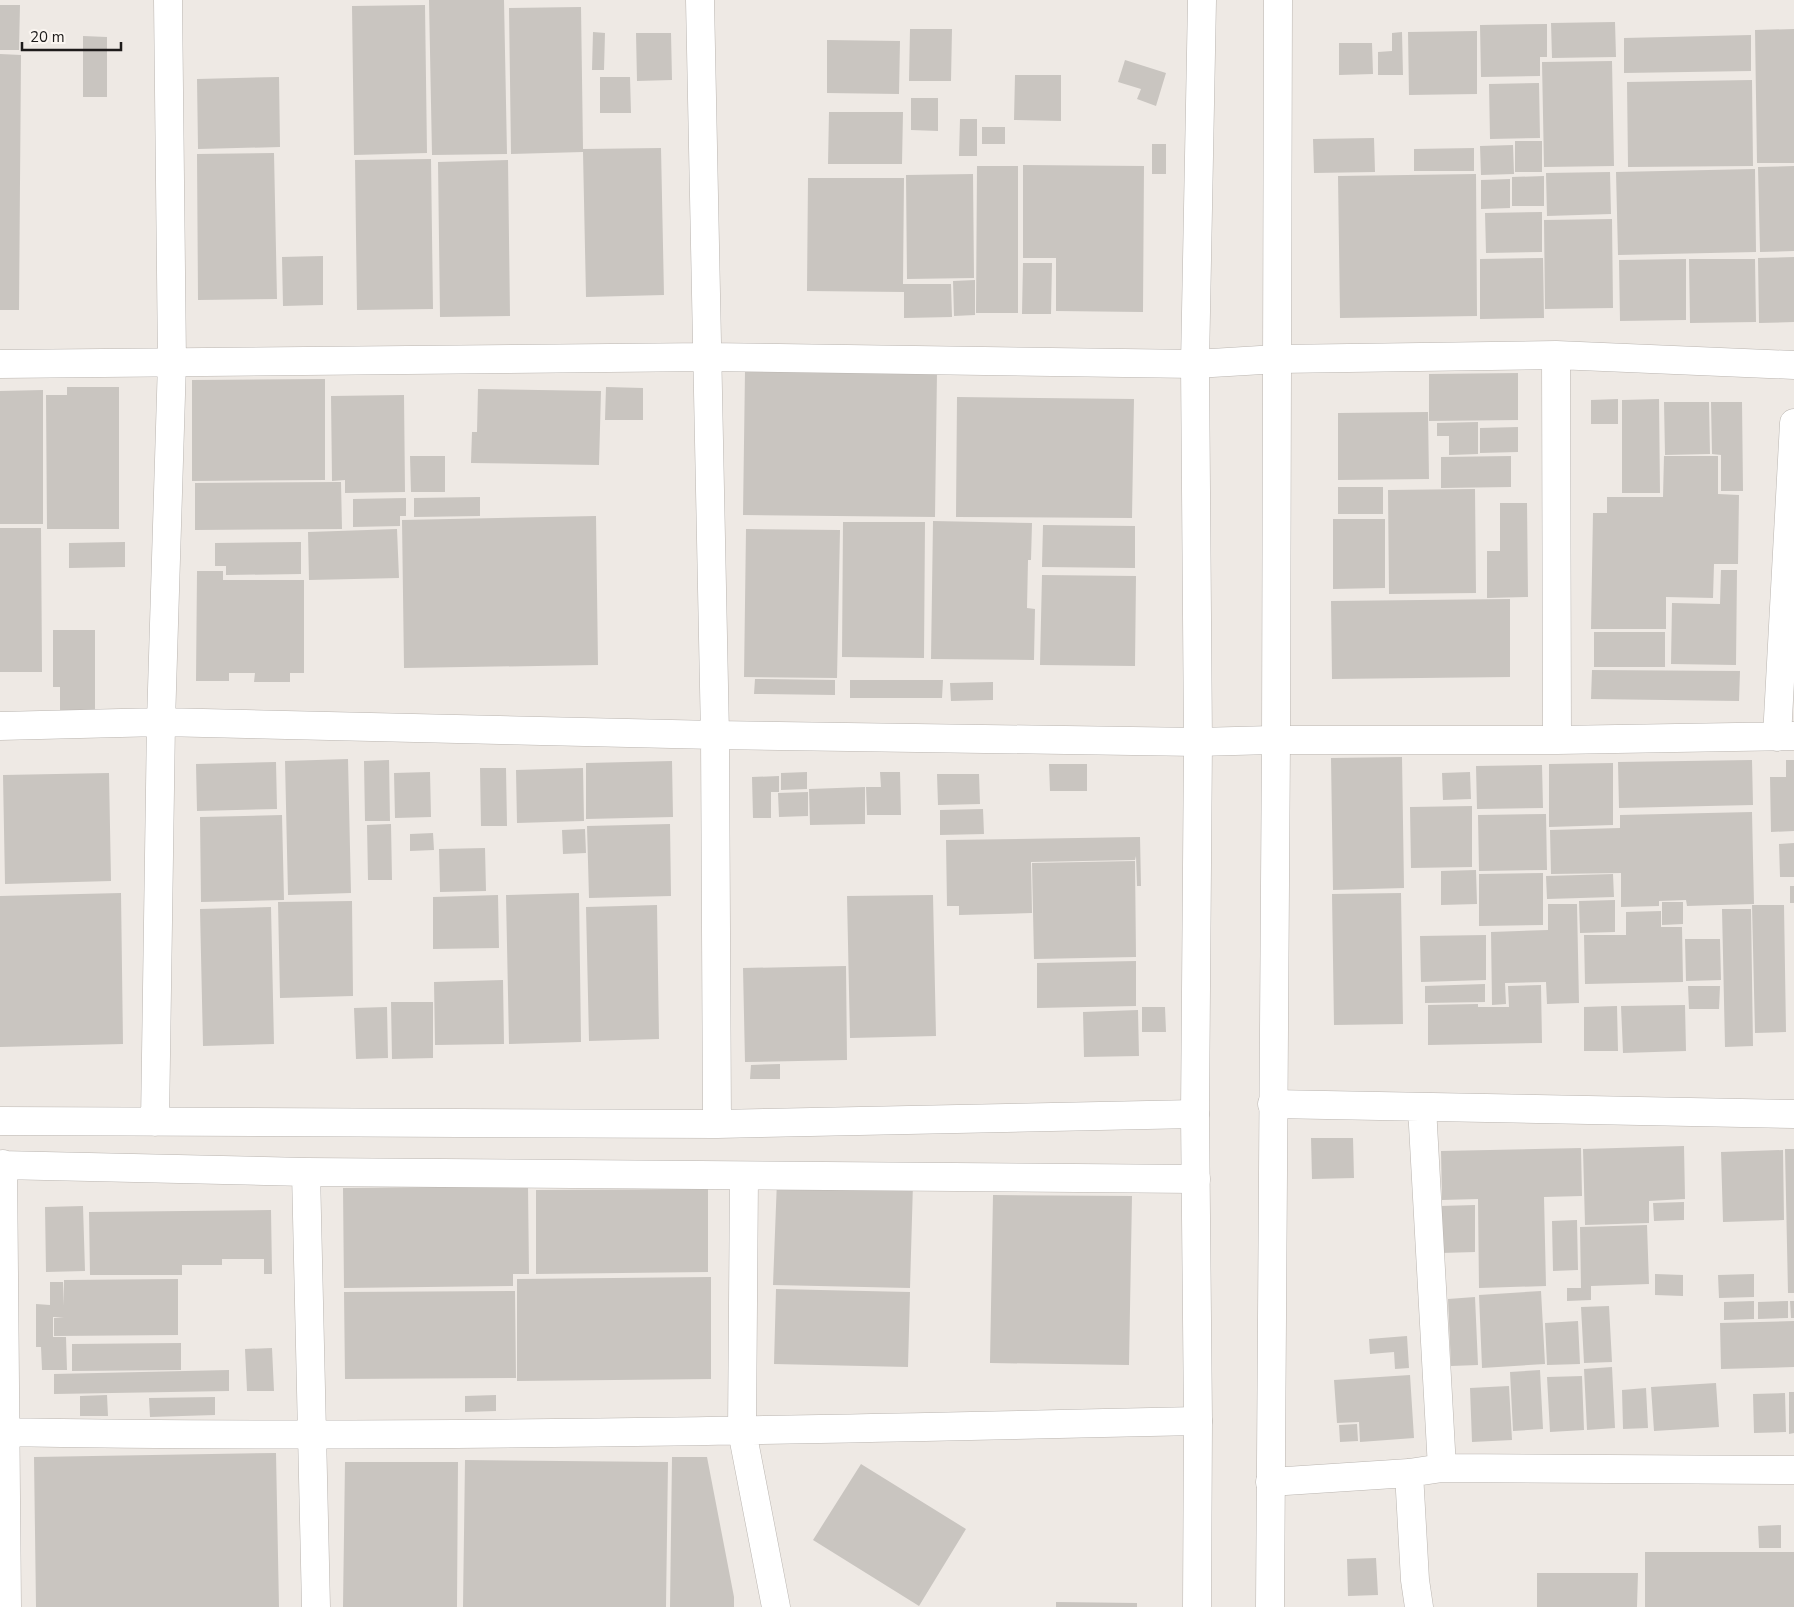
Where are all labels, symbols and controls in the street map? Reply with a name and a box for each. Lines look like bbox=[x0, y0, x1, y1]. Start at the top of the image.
scale bar bbox=[22, 20, 121, 52]
text: 20 m bbox=[30, 27, 65, 47]

